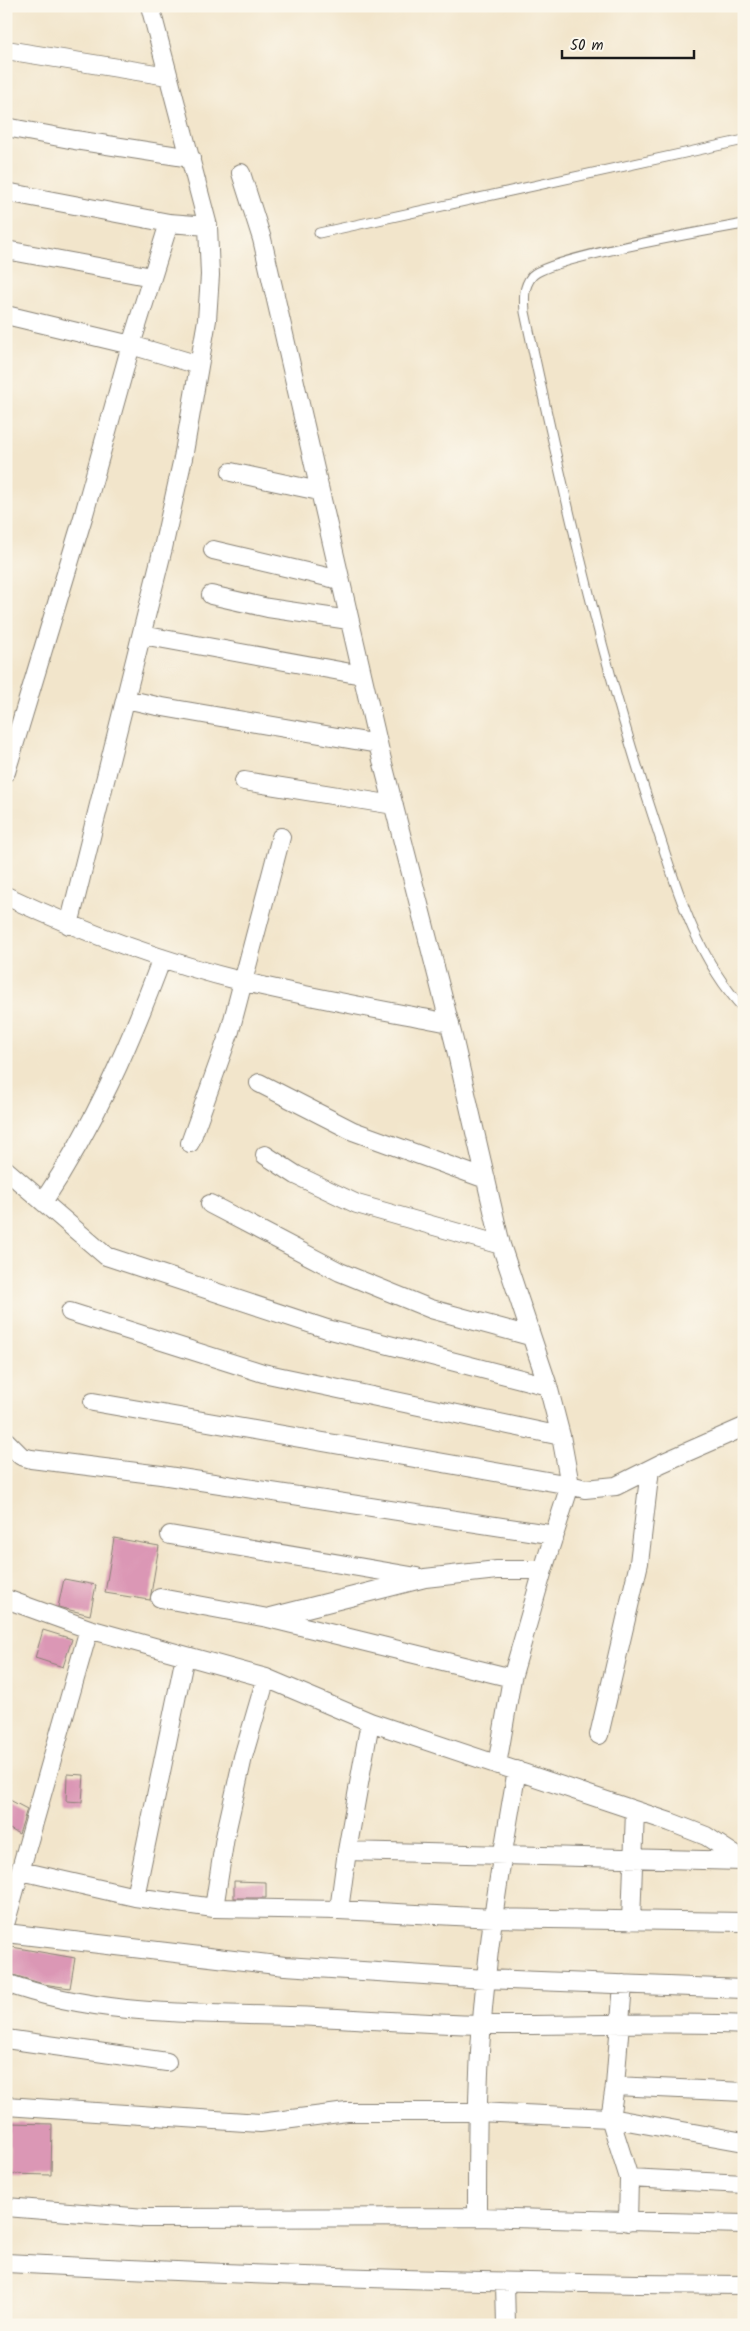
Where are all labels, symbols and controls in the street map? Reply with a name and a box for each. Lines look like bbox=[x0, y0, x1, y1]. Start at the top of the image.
scale bar bbox=[562, 28, 695, 60]
text: 50 m bbox=[570, 34, 604, 58]

